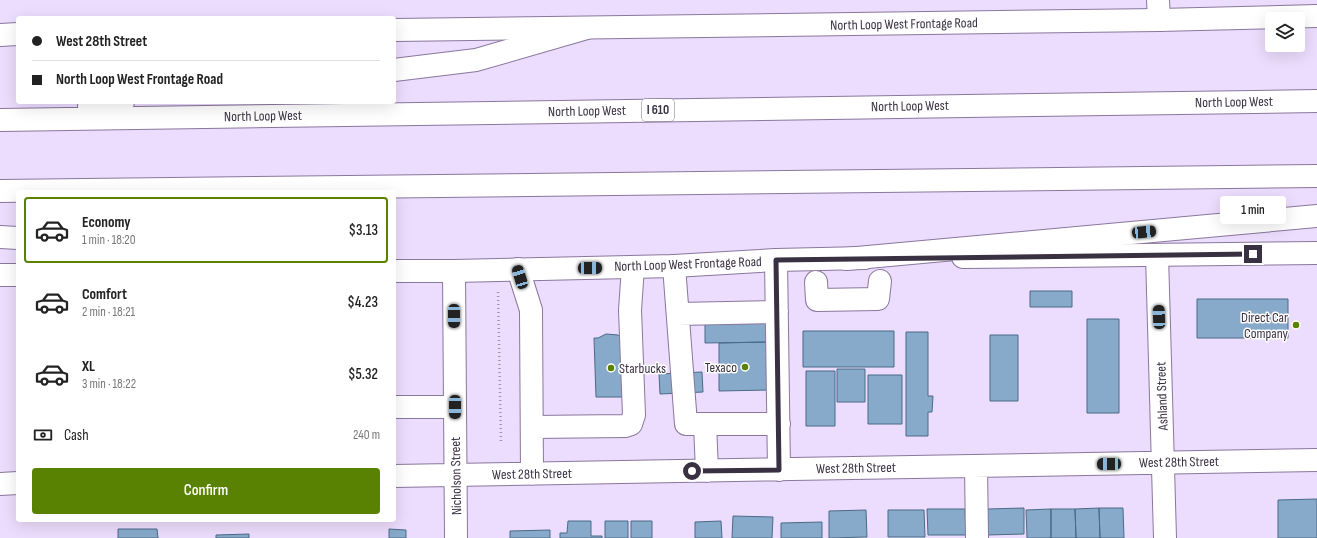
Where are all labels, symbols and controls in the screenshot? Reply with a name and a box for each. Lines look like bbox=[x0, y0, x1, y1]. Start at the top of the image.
map controls bbox=[1265, 12, 1305, 52]
button: layers bbox=[1265, 12, 1305, 52]
street label: North Loop West Frontage Road bbox=[830, 14, 978, 34]
text: West 28th Street bbox=[56, 32, 147, 51]
text: North Loop West Frontage Road bbox=[56, 70, 223, 89]
street label: North Loop West bbox=[1195, 93, 1273, 111]
street label: North Loop West bbox=[871, 97, 949, 115]
road number: I 610 bbox=[642, 99, 674, 121]
street label: North Loop West bbox=[548, 102, 626, 120]
street label: North Loop West bbox=[224, 107, 302, 125]
callout: 1 min bbox=[1220, 196, 1286, 224]
text: 1 min bbox=[1241, 202, 1265, 218]
icon: car bbox=[34, 212, 70, 248]
text: Economy bbox=[82, 213, 131, 232]
text: $3.13 bbox=[348, 221, 378, 240]
car bbox=[1132, 225, 1156, 239]
text: 1 min · 18:20 bbox=[82, 232, 136, 248]
route end bbox=[1244, 245, 1262, 263]
street label: North Loop West Frontage Road bbox=[614, 253, 762, 275]
car bbox=[578, 262, 602, 274]
car bbox=[511, 264, 529, 290]
icon: car bbox=[34, 284, 70, 320]
text: Comfort bbox=[82, 285, 127, 304]
text: $4.23 bbox=[347, 293, 378, 312]
text: 2 min · 18:21 bbox=[82, 304, 135, 320]
car bbox=[448, 304, 460, 328]
car bbox=[1153, 305, 1165, 329]
place label: Direct Car Company bbox=[1241, 309, 1289, 342]
marker: Direct Car Company bbox=[1291, 320, 1301, 330]
icon: car bbox=[34, 356, 70, 392]
text: XL bbox=[82, 357, 95, 376]
place label: Texaco bbox=[705, 359, 737, 376]
place label: Starbucks bbox=[619, 360, 666, 377]
street label: Ashland Street bbox=[1152, 361, 1172, 432]
marker: Texaco bbox=[740, 362, 750, 372]
marker: Starbucks bbox=[606, 363, 616, 373]
text: $5.32 bbox=[348, 365, 378, 384]
text: 3 min · 18:22 bbox=[82, 376, 136, 392]
car bbox=[449, 395, 461, 419]
icon: cash bbox=[32, 424, 54, 446]
text: Cash bbox=[64, 426, 89, 445]
text: 240 m bbox=[353, 427, 380, 443]
street label: Nicholson Street bbox=[447, 437, 465, 515]
street label: West 28th Street bbox=[1139, 453, 1219, 471]
car bbox=[1097, 458, 1121, 470]
street label: West 28th Street bbox=[816, 459, 896, 477]
route start bbox=[683, 462, 701, 480]
street label: West 28th Street bbox=[492, 465, 572, 483]
button: Confirm bbox=[32, 468, 380, 514]

